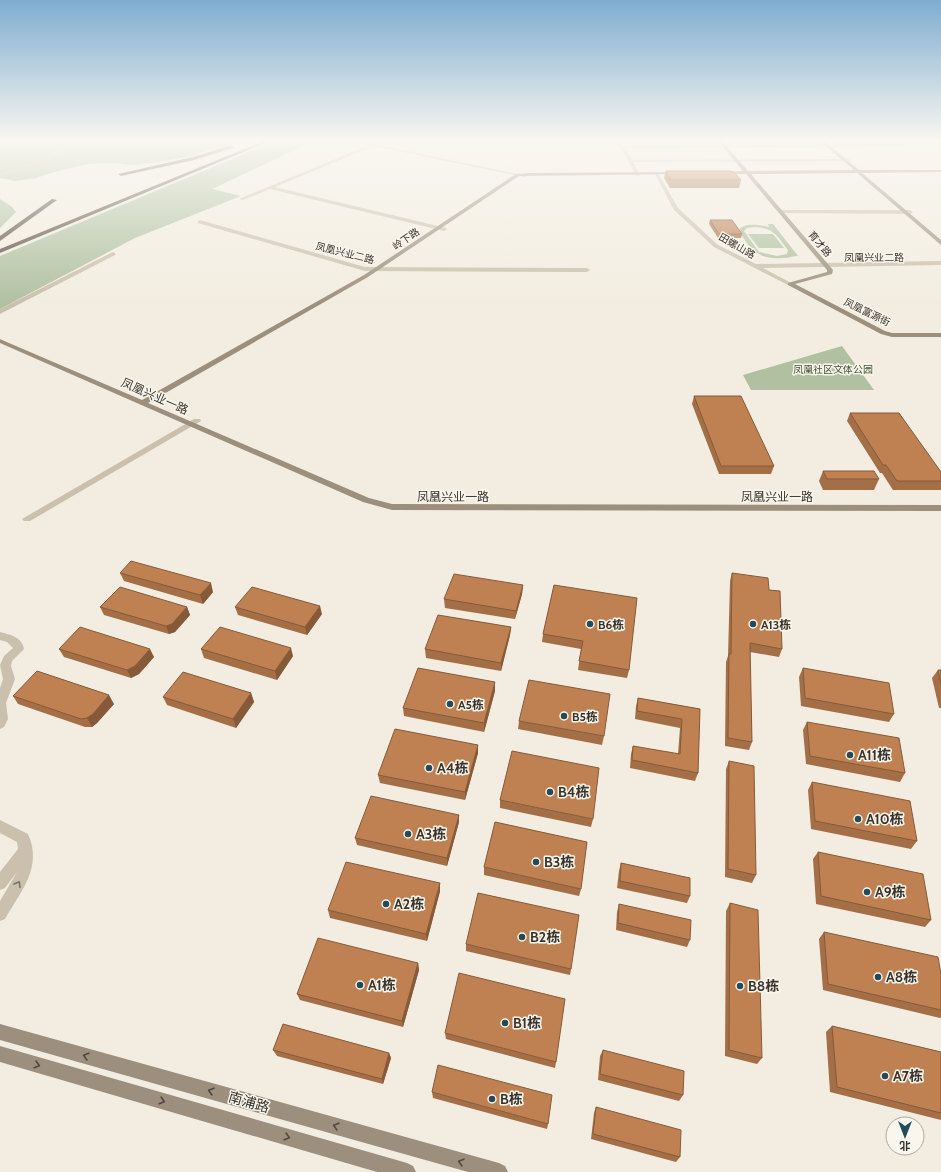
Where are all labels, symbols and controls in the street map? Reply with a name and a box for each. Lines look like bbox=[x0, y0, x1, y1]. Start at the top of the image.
street label: 岭下路 bbox=[390, 225, 422, 253]
street label: 育才路 bbox=[805, 228, 835, 260]
street label: 田螺山路 bbox=[716, 230, 758, 262]
street label: 凤凰兴业二路 bbox=[314, 239, 376, 267]
street label: 凤凰兴业二路 bbox=[844, 251, 904, 264]
street label: 凤凰富源街 bbox=[842, 295, 892, 329]
park label: 凤凰社区文体公园 bbox=[793, 363, 873, 376]
street label: 凤凰兴业一路 bbox=[119, 375, 191, 417]
street label: 凤凰兴业一路 bbox=[417, 489, 489, 504]
street label: 凤凰兴业一路 bbox=[741, 489, 813, 504]
place label: B6栋 bbox=[598, 617, 624, 632]
place label: A13栋 bbox=[761, 617, 791, 632]
marker: B6栋 bbox=[585, 619, 595, 629]
marker: A13栋 bbox=[748, 619, 758, 629]
place label: A5栋 bbox=[458, 697, 484, 712]
marker: A5栋 bbox=[445, 699, 455, 709]
place label: B5栋 bbox=[572, 709, 598, 724]
marker: B5栋 bbox=[559, 711, 569, 721]
place label: A11栋 bbox=[858, 746, 891, 764]
marker: A11栋 bbox=[845, 750, 855, 760]
place label: A4栋 bbox=[437, 759, 468, 777]
marker: A4栋 bbox=[424, 763, 434, 773]
place label: B4栋 bbox=[558, 783, 589, 801]
marker: B4栋 bbox=[545, 787, 555, 797]
place label: A10栋 bbox=[866, 810, 904, 828]
marker: A10栋 bbox=[853, 814, 863, 824]
place label: A3栋 bbox=[416, 825, 446, 843]
marker: A3栋 bbox=[403, 829, 413, 839]
place label: B3栋 bbox=[544, 853, 574, 871]
marker: B3栋 bbox=[531, 857, 541, 867]
one-way arrow bbox=[13, 881, 21, 888]
place label: A9栋 bbox=[875, 883, 906, 901]
marker: A9栋 bbox=[862, 887, 872, 897]
place label: A2栋 bbox=[394, 895, 424, 913]
marker: A2栋 bbox=[381, 899, 391, 909]
place label: B2栋 bbox=[530, 928, 560, 946]
marker: B2栋 bbox=[517, 932, 527, 942]
place label: A8栋 bbox=[886, 968, 917, 986]
marker: A8栋 bbox=[873, 972, 883, 982]
place label: A1栋 bbox=[368, 976, 396, 994]
place label: B8栋 bbox=[748, 977, 779, 995]
marker: A1栋 bbox=[355, 980, 365, 990]
marker: B8栋 bbox=[735, 981, 745, 991]
place label: B1栋 bbox=[513, 1014, 541, 1032]
marker: B1栋 bbox=[500, 1018, 510, 1028]
one-way arrow bbox=[82, 1052, 89, 1061]
one-way arrow bbox=[34, 1060, 41, 1069]
place label: A7栋 bbox=[893, 1067, 923, 1085]
marker: A7栋 bbox=[880, 1071, 890, 1081]
one-way arrow bbox=[208, 1087, 215, 1096]
street label: 南浦路 bbox=[226, 1088, 272, 1116]
place label: B栋 bbox=[500, 1090, 523, 1108]
marker: B栋 bbox=[487, 1094, 497, 1104]
one-way arrow bbox=[159, 1096, 166, 1105]
north arrow bbox=[885, 1116, 925, 1156]
one-way arrow bbox=[333, 1123, 339, 1131]
one-way arrow bbox=[283, 1132, 290, 1141]
text: 北 bbox=[900, 1139, 911, 1153]
one-way arrow bbox=[458, 1158, 464, 1166]

